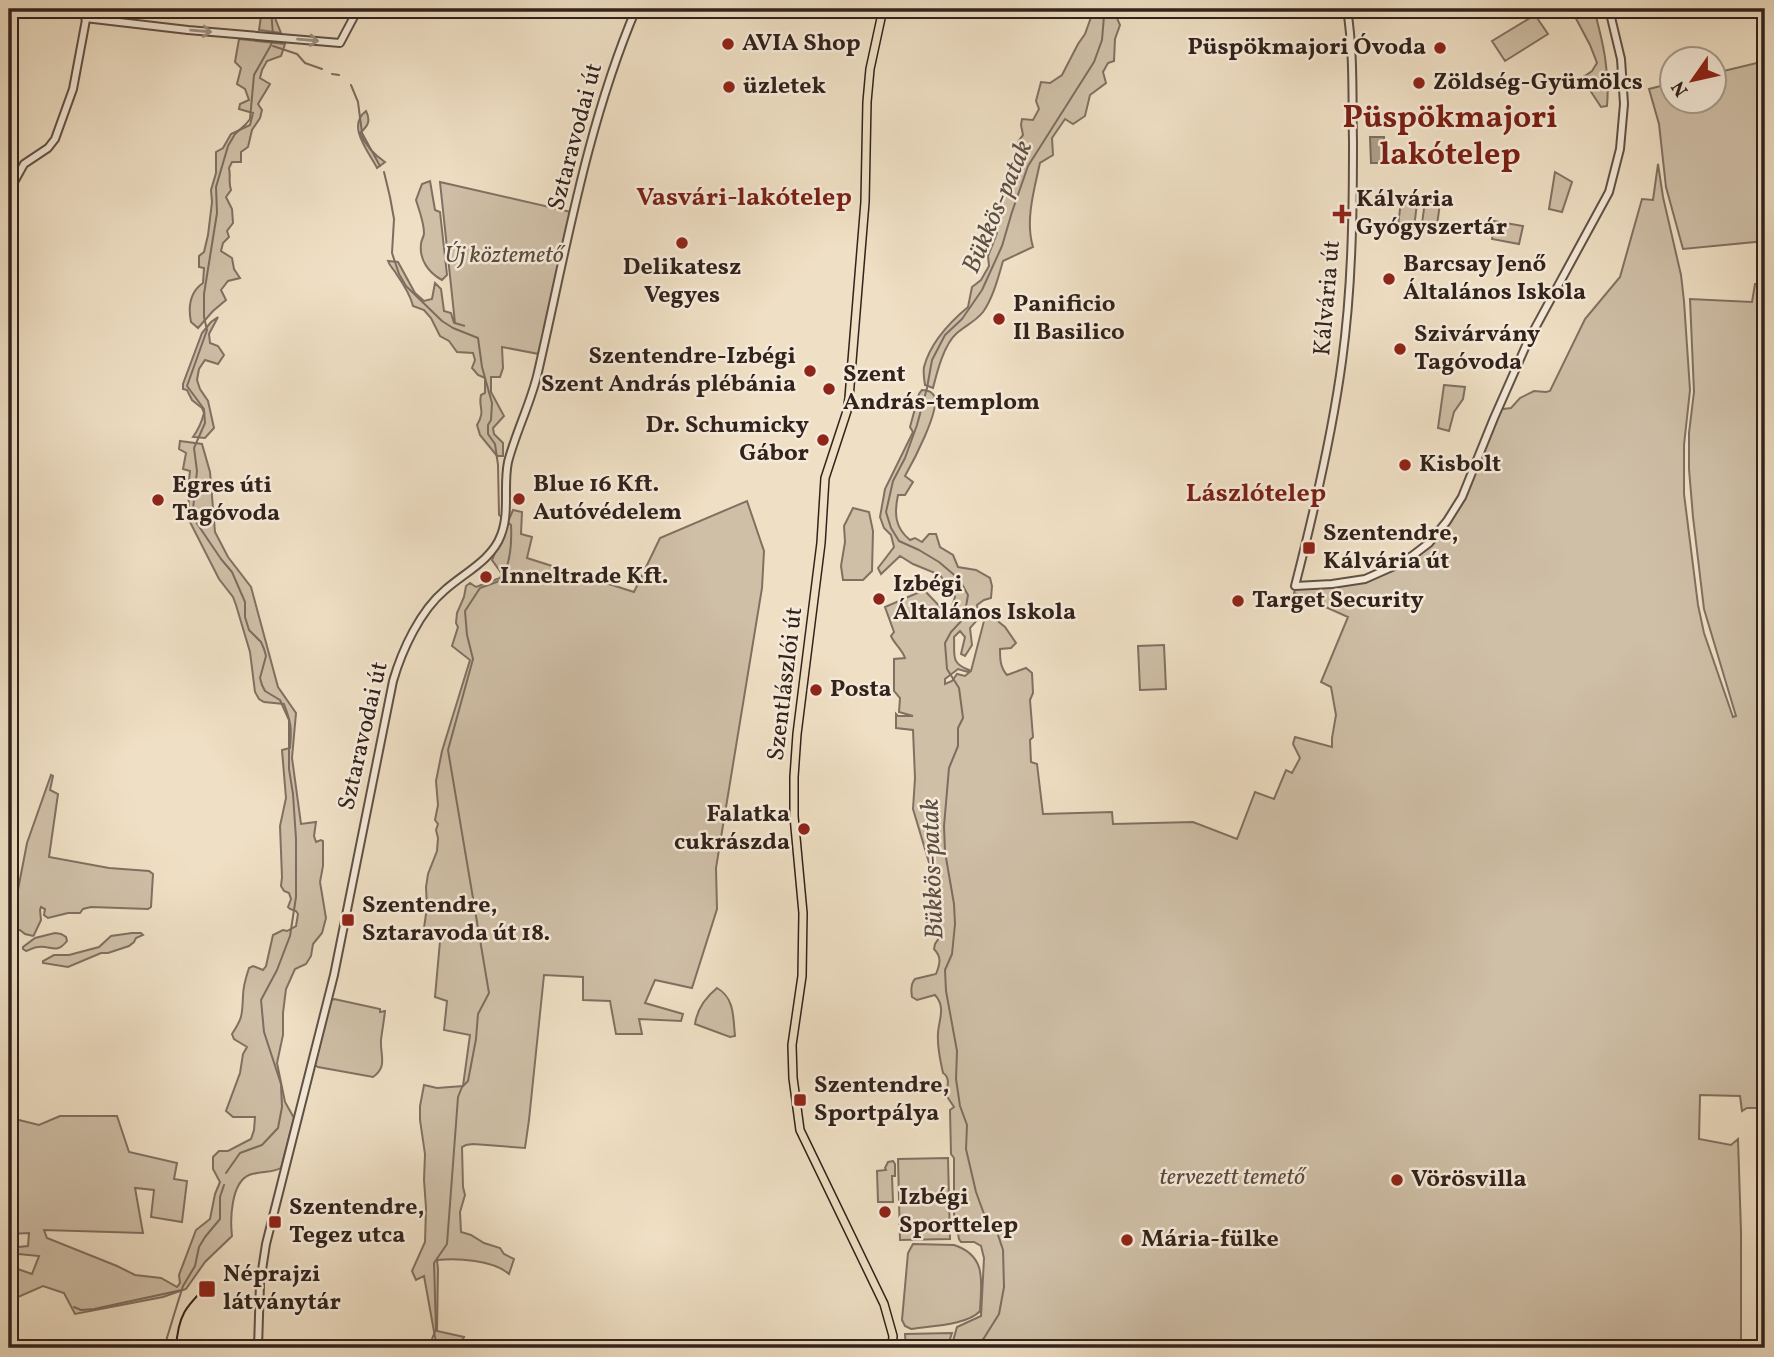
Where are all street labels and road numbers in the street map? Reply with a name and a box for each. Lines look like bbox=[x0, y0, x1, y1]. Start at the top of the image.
street label: Sztaravodai út bbox=[540, 59, 612, 215]
street label: Kálvária út bbox=[1306, 239, 1350, 357]
street label: Szentlászlói út bbox=[760, 605, 812, 763]
street label: Sztaravodai út bbox=[330, 658, 398, 814]

